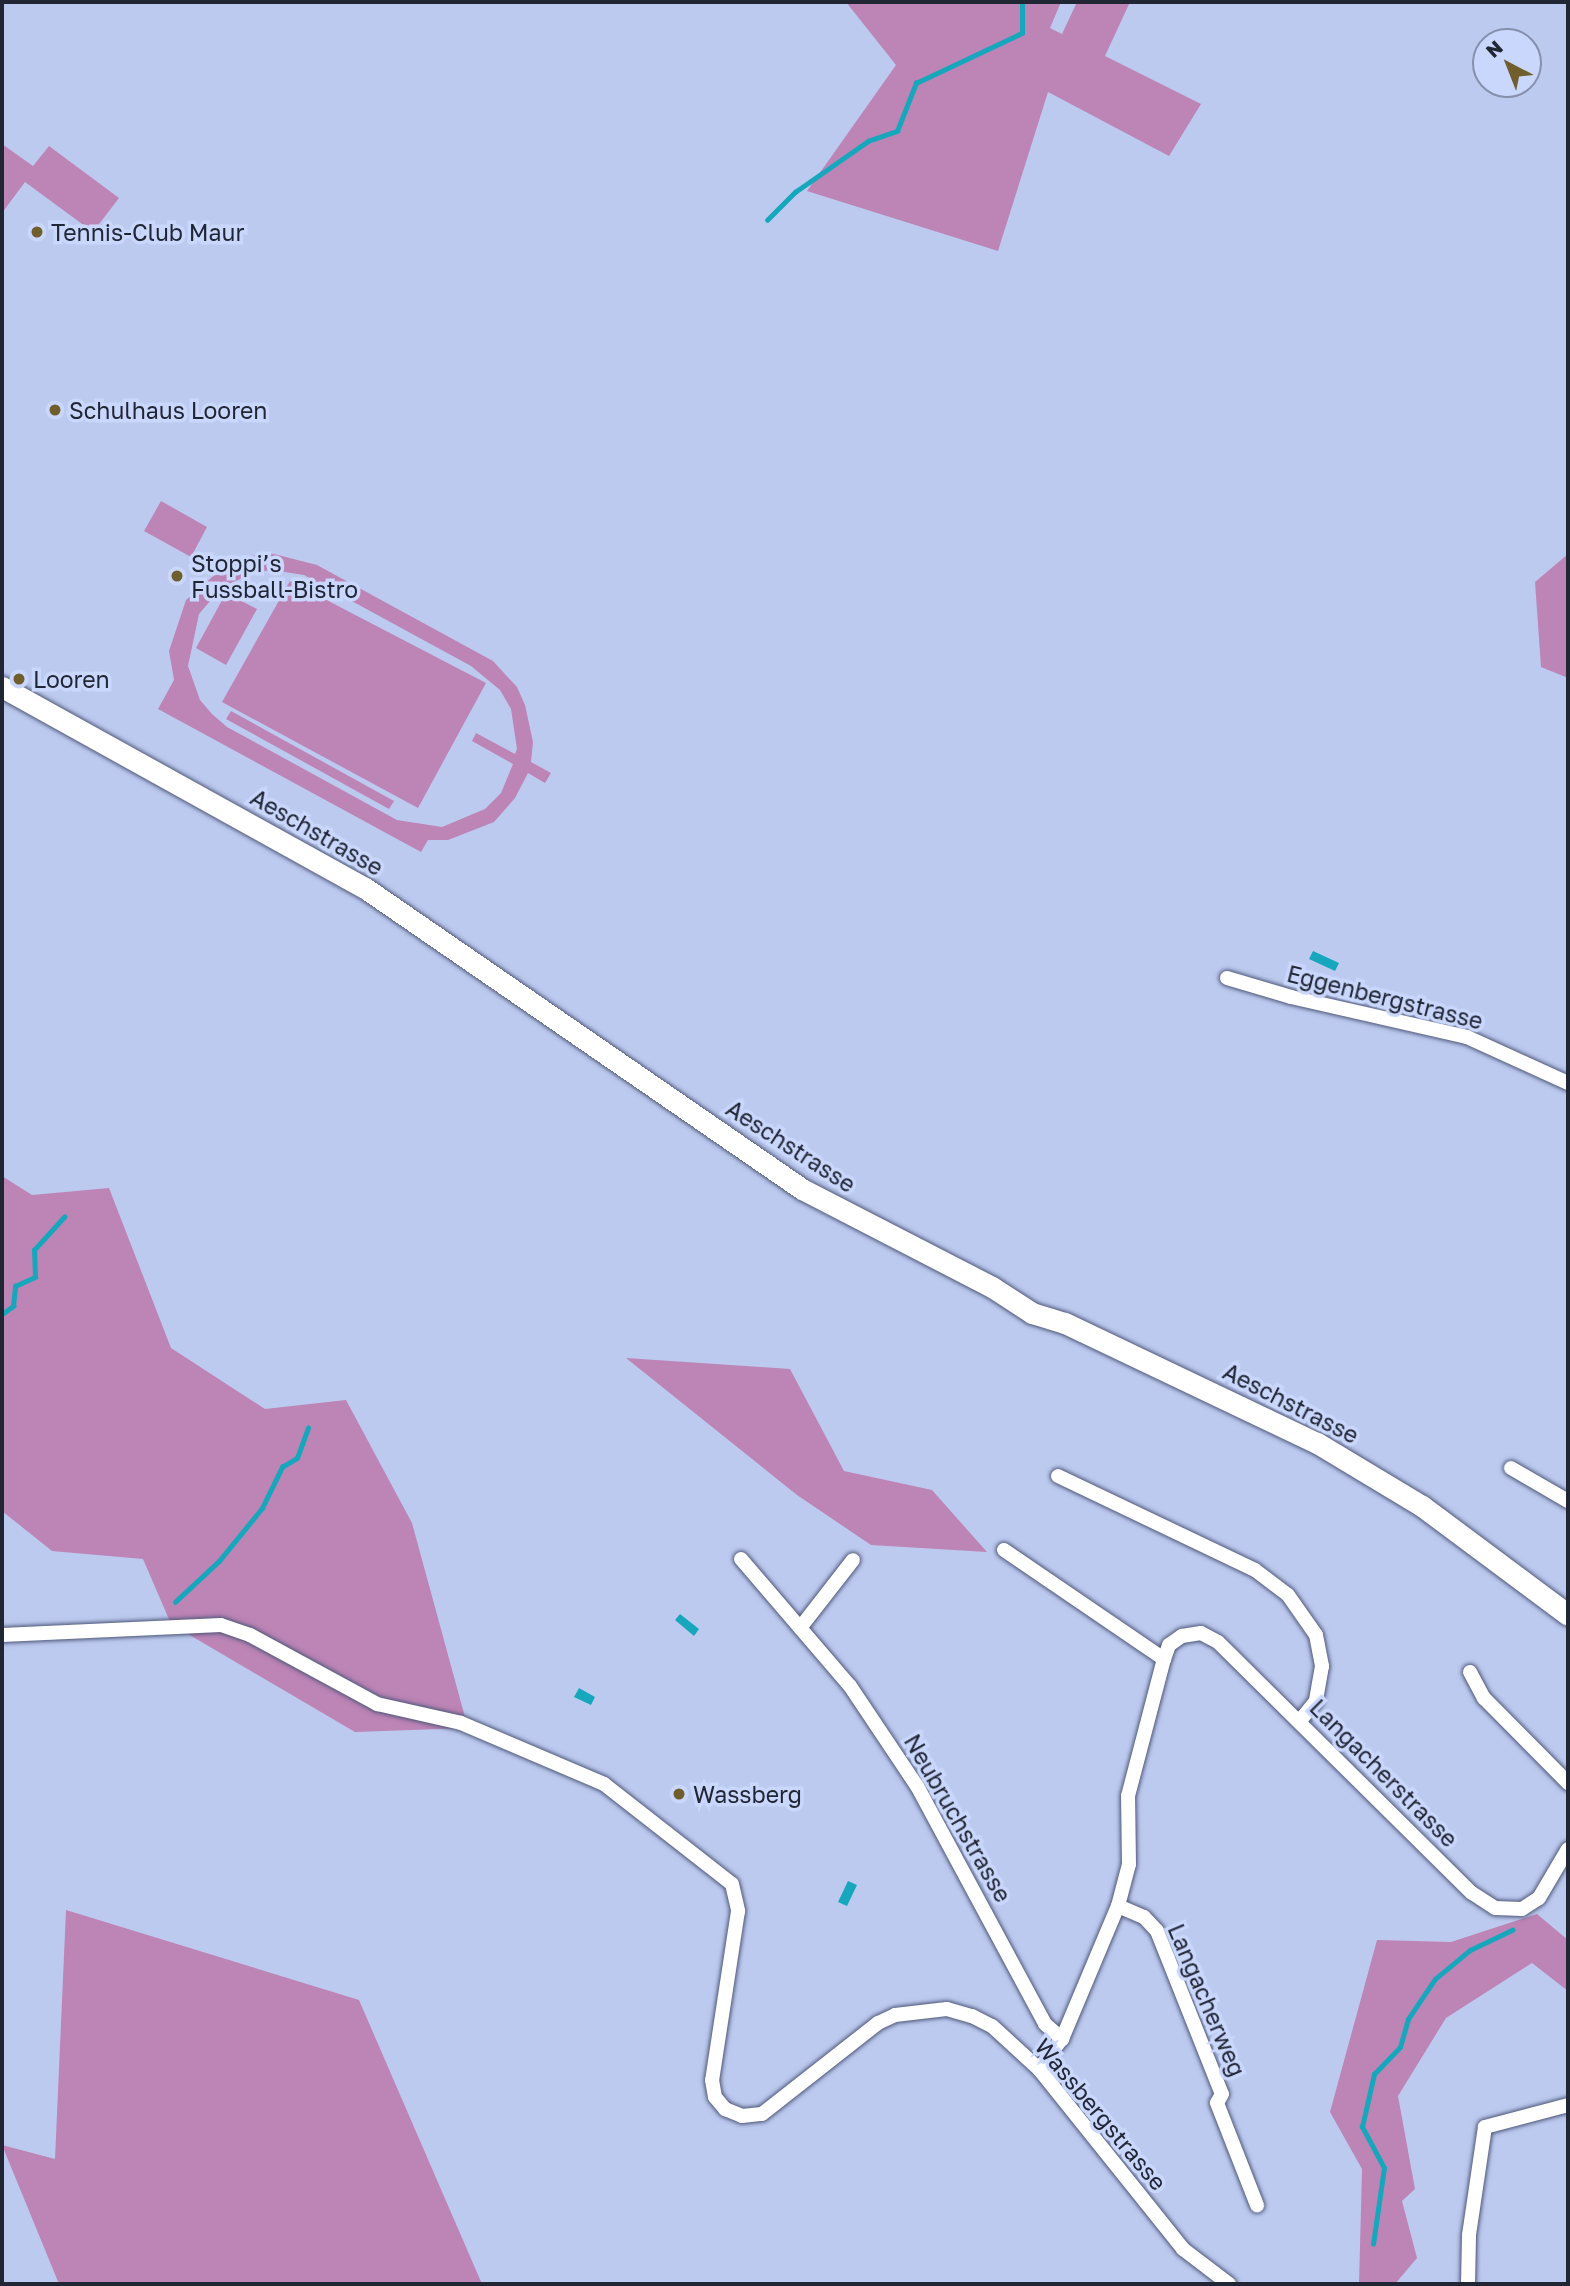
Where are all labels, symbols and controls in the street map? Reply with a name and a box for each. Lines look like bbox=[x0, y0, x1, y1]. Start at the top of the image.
north arrow bbox=[1472, 28, 1542, 98]
text: N bbox=[1481, 35, 1507, 62]
place label: Tennis-Club Maur bbox=[51, 218, 244, 246]
marker: Tennis-Club Maur bbox=[29, 224, 45, 240]
place label: Schulhaus Looren bbox=[69, 396, 267, 424]
marker: Schulhaus Looren bbox=[47, 402, 63, 418]
place label: Stoppi’s Fussball-Bistro bbox=[191, 549, 358, 603]
marker: Stoppi’s Fussball-Bistro bbox=[169, 568, 185, 584]
place label: Looren bbox=[33, 665, 110, 693]
marker: Looren bbox=[11, 671, 27, 687]
street label: Aeschstrasse bbox=[246, 783, 388, 881]
street label: Eggenbergstrasse bbox=[1284, 959, 1486, 1035]
street label: Aeschstrasse bbox=[721, 1094, 861, 1198]
street label: Aeschstrasse bbox=[1219, 1357, 1363, 1449]
street label: Langacherstrasse bbox=[1304, 1693, 1464, 1853]
street label: Neubruchstrasse bbox=[899, 1729, 1017, 1907]
place label: Wassberg bbox=[693, 1780, 802, 1808]
marker: Wassberg bbox=[671, 1786, 687, 1802]
street label: Langacherweg bbox=[1162, 1920, 1252, 2080]
street label: Wassbergstrasse bbox=[1029, 2032, 1173, 2196]

